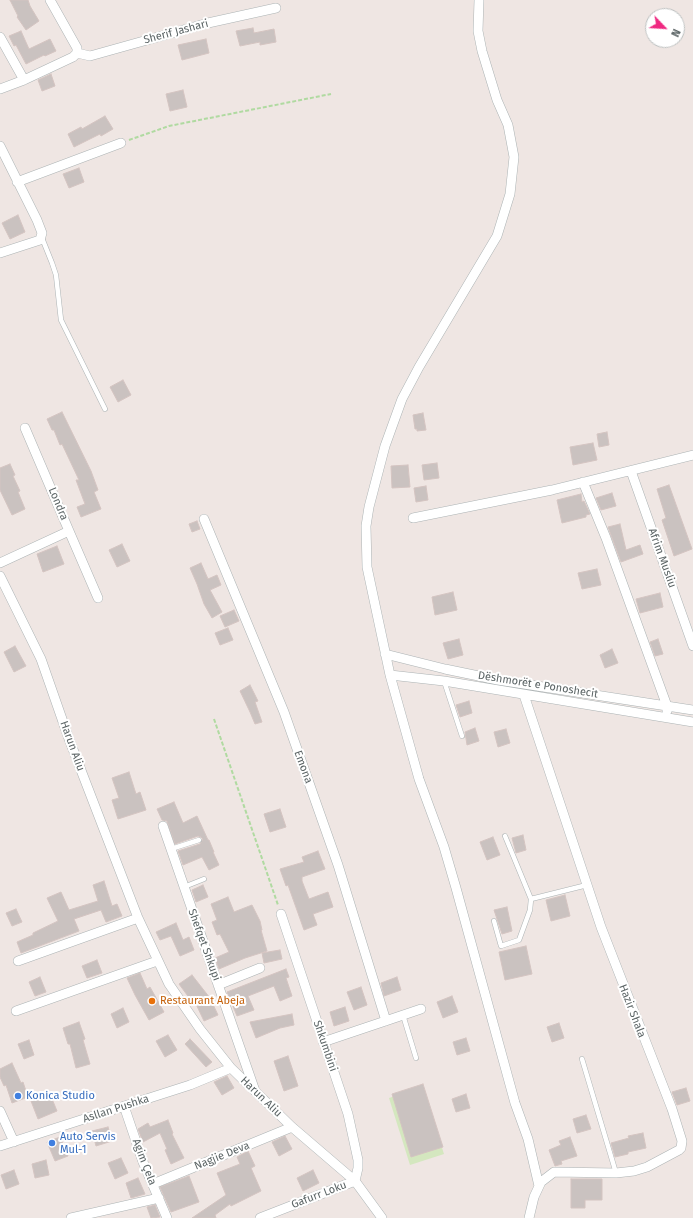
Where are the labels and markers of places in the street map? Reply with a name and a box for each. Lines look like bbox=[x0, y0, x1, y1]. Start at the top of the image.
place label: Restaurant Abeja bbox=[160, 994, 245, 1008]
marker: Restaurant Abeja bbox=[147, 996, 157, 1006]
place label: Konica Studio bbox=[26, 1089, 95, 1103]
marker: Konica Studio bbox=[13, 1091, 23, 1101]
place label: Auto Servis Mul-1 bbox=[60, 1130, 116, 1156]
marker: Auto Servis Mul-1 bbox=[47, 1138, 57, 1148]

